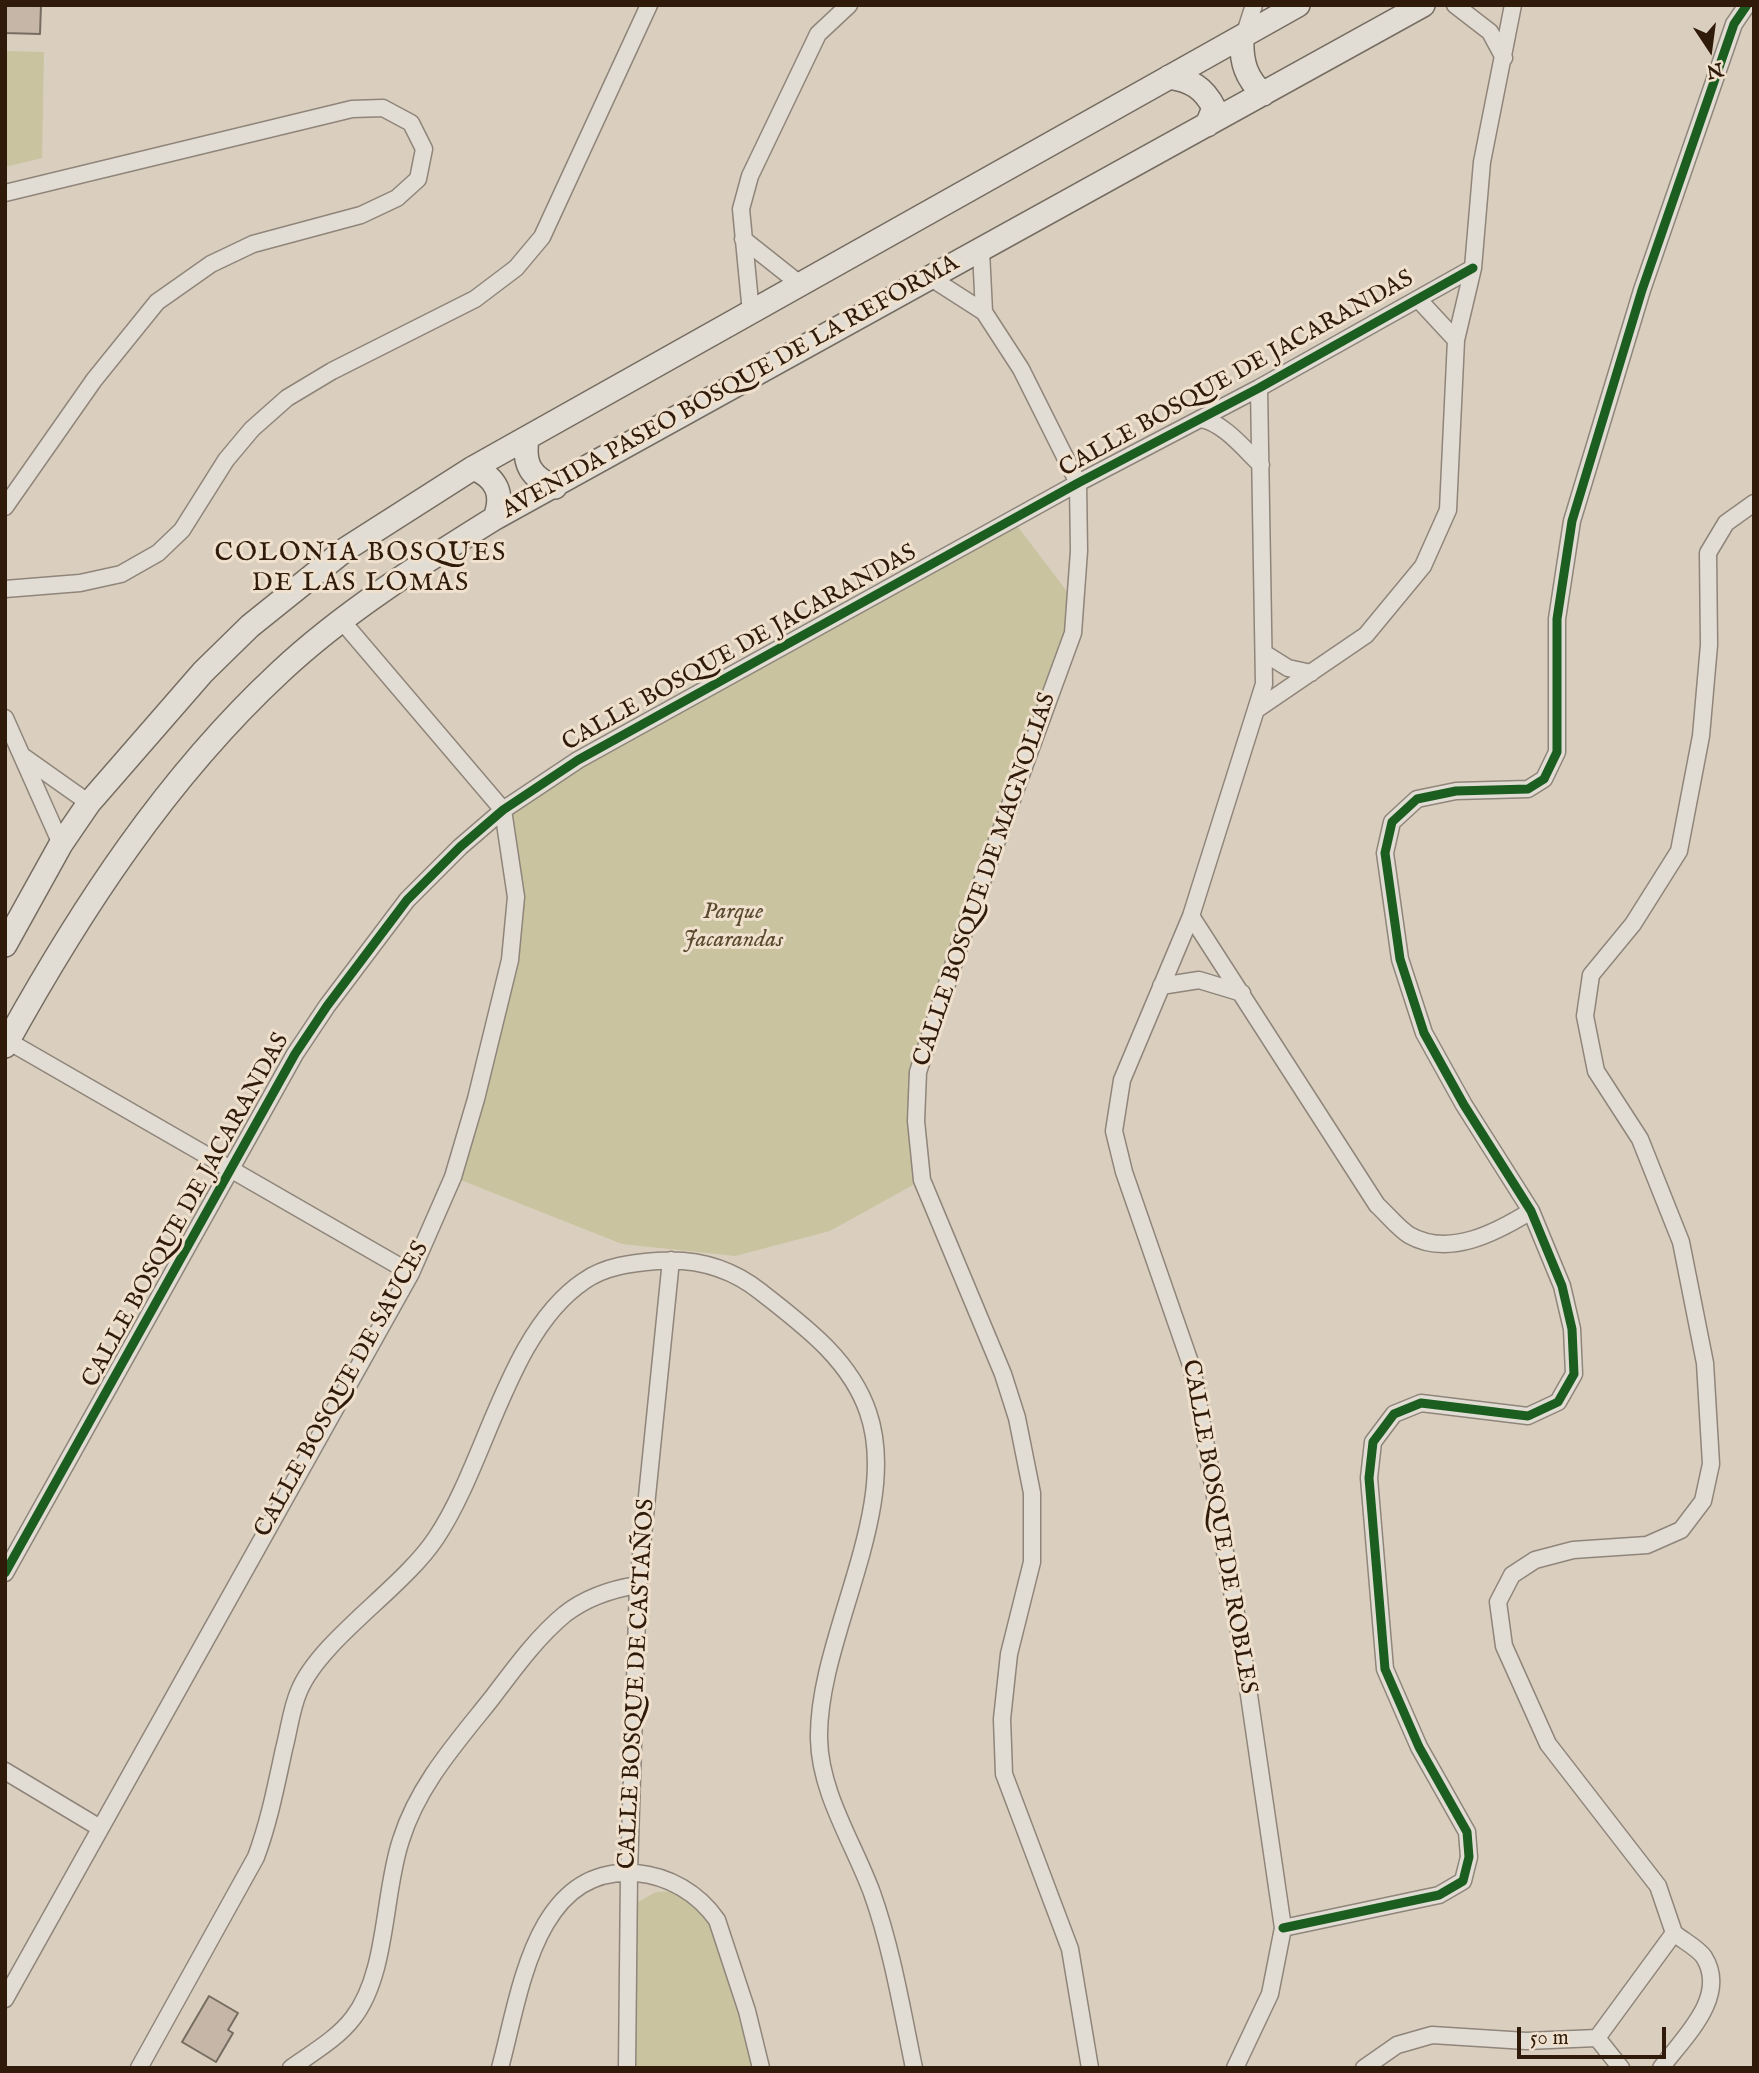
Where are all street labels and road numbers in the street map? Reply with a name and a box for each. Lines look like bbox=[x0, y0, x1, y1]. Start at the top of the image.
street label: AVENIDA PASEO BOSQUE DE LA REFORMA bbox=[498, 250, 964, 526]
street label: CALLE BOSQUE DE JACARANDAS bbox=[1055, 265, 1419, 485]
street label: CALLE BOSQUE DE JACARANDAS bbox=[558, 539, 922, 759]
street label: CALLE BOSQUE DE MAGNOLIAS bbox=[908, 689, 1064, 1071]
street label: CALLE BOSQUE DE JACARANDAS bbox=[77, 1029, 297, 1393]
street label: CALLE BOSQUE DE SAUCES bbox=[250, 1237, 436, 1543]
street label: CALLE BOSQUE DE ROBLES bbox=[1174, 1358, 1262, 1696]
street label: CALLE BOSQUE DE CASTAÑOS bbox=[614, 1498, 662, 1870]

